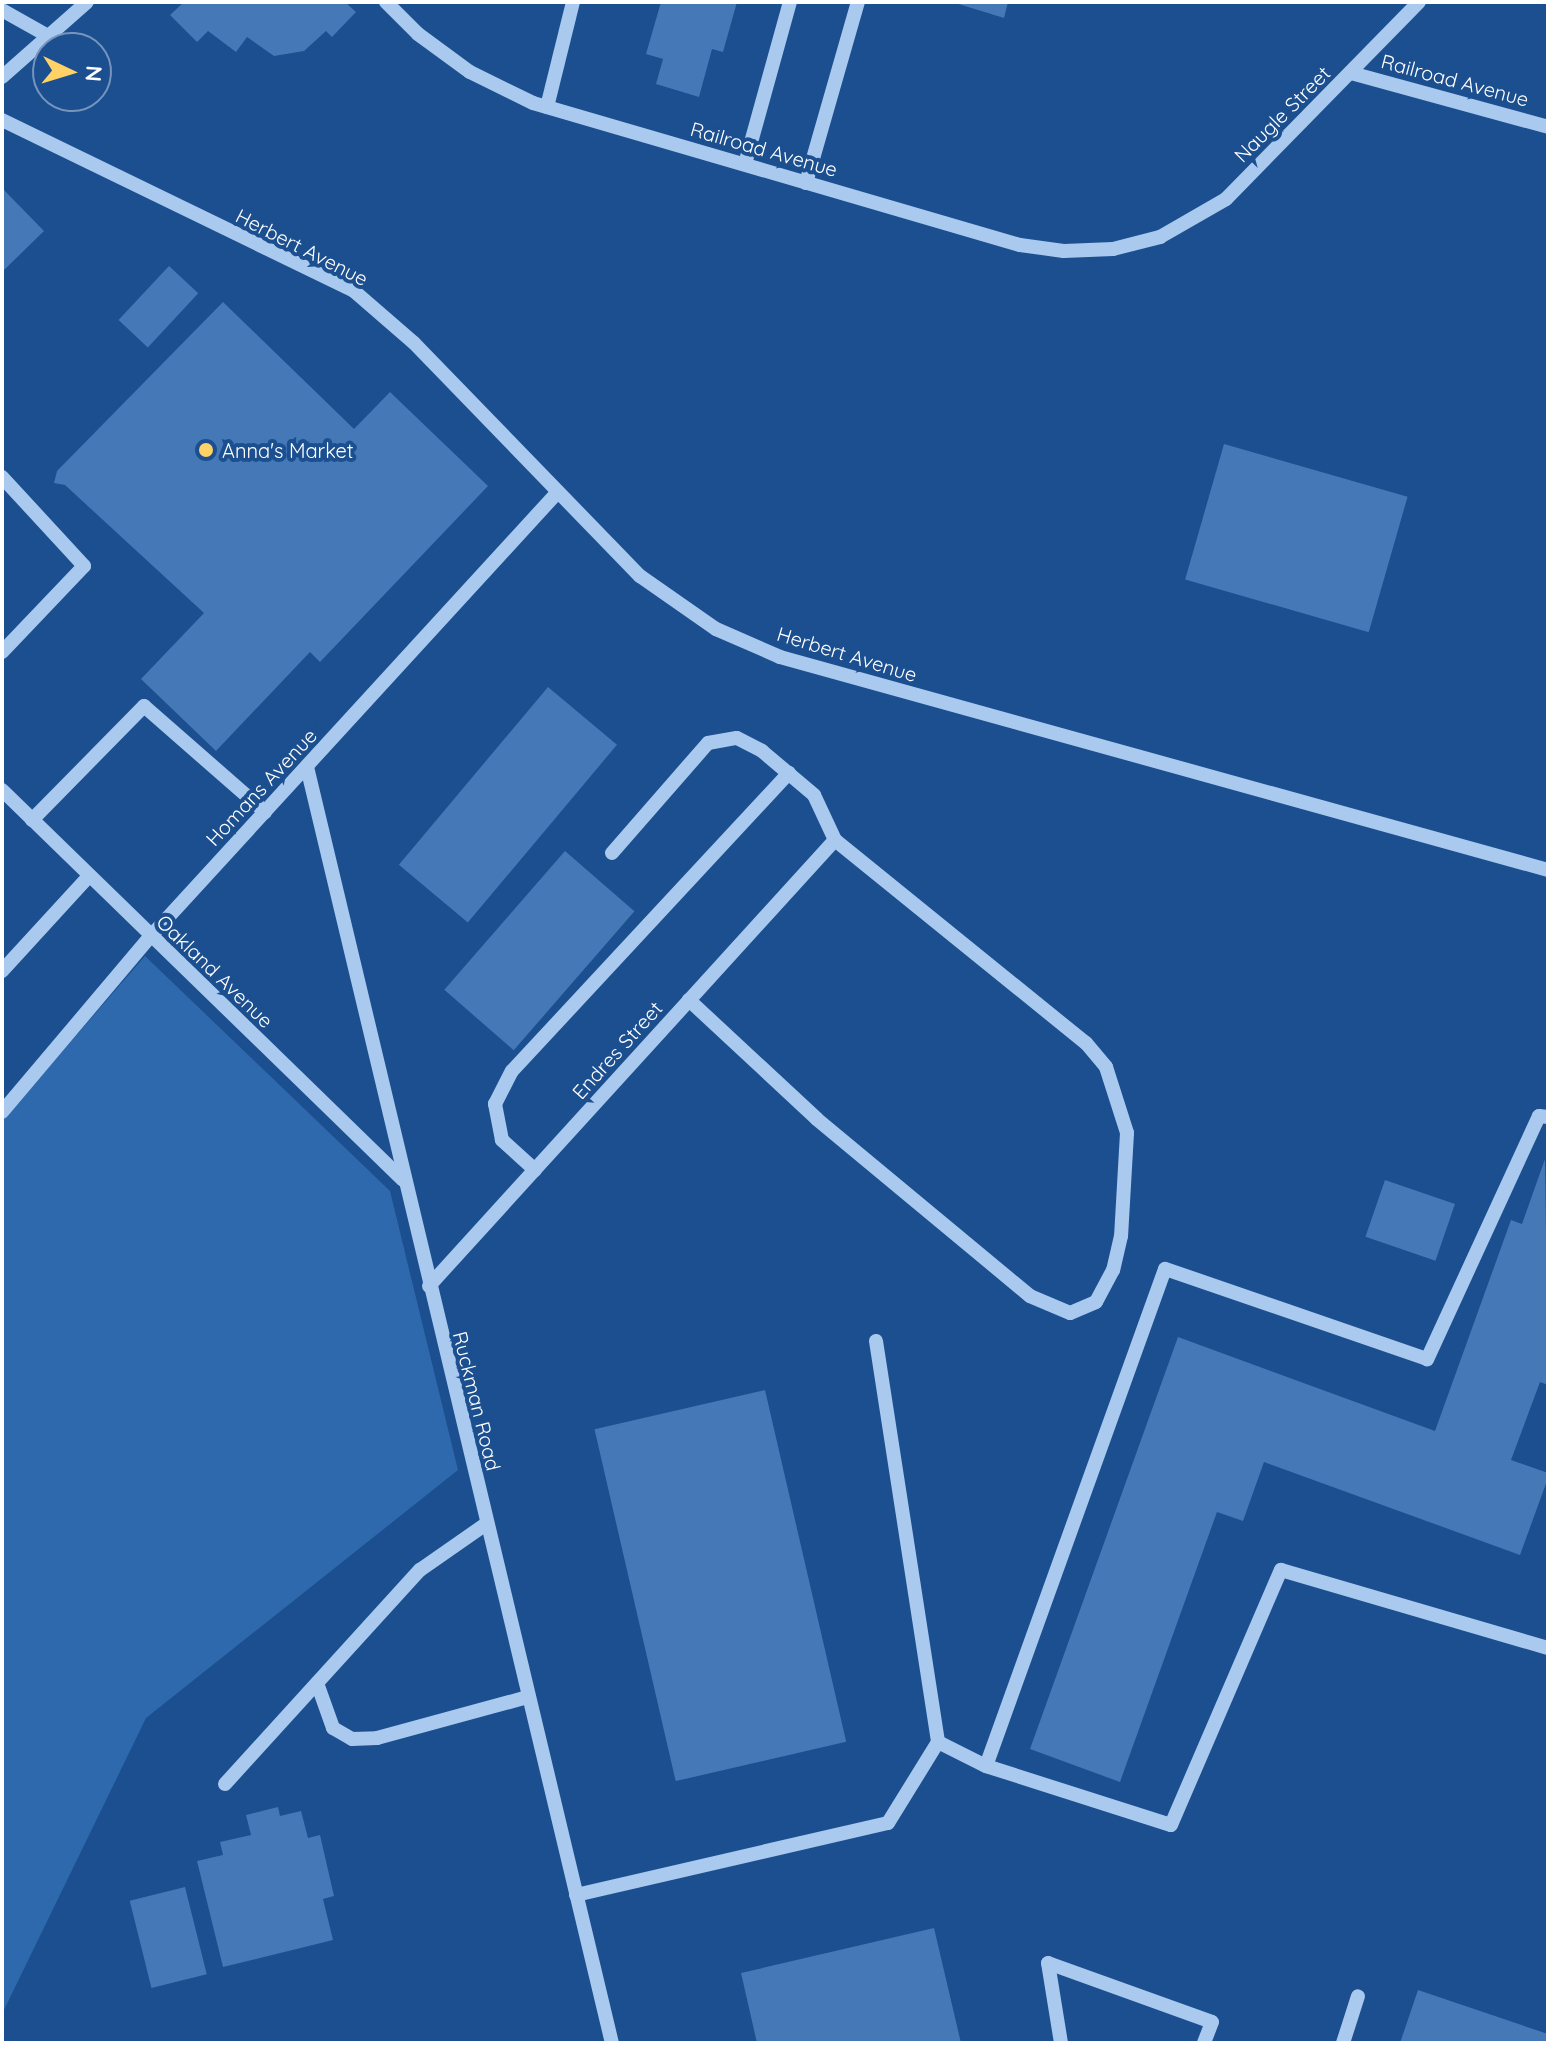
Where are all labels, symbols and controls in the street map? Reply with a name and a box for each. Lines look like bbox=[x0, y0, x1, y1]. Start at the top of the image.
north arrow bbox=[32, 32, 112, 112]
street label: Railroad Avenue bbox=[1379, 49, 1531, 111]
street label: Naugle Street bbox=[1229, 61, 1335, 167]
text: N bbox=[79, 64, 108, 83]
street label: Railroad Avenue bbox=[688, 117, 840, 181]
street label: Herbert Avenue bbox=[232, 203, 372, 291]
place label: Anna's Market bbox=[222, 438, 354, 462]
marker: Anna's Market bbox=[197, 441, 215, 459]
street label: Herbert Avenue bbox=[774, 621, 920, 687]
street label: Homans Avenue bbox=[201, 723, 321, 851]
street label: Oakland Avenue bbox=[152, 909, 278, 1033]
street label: Endres Street bbox=[567, 996, 667, 1104]
street label: Ruckman Road bbox=[448, 1329, 506, 1473]

